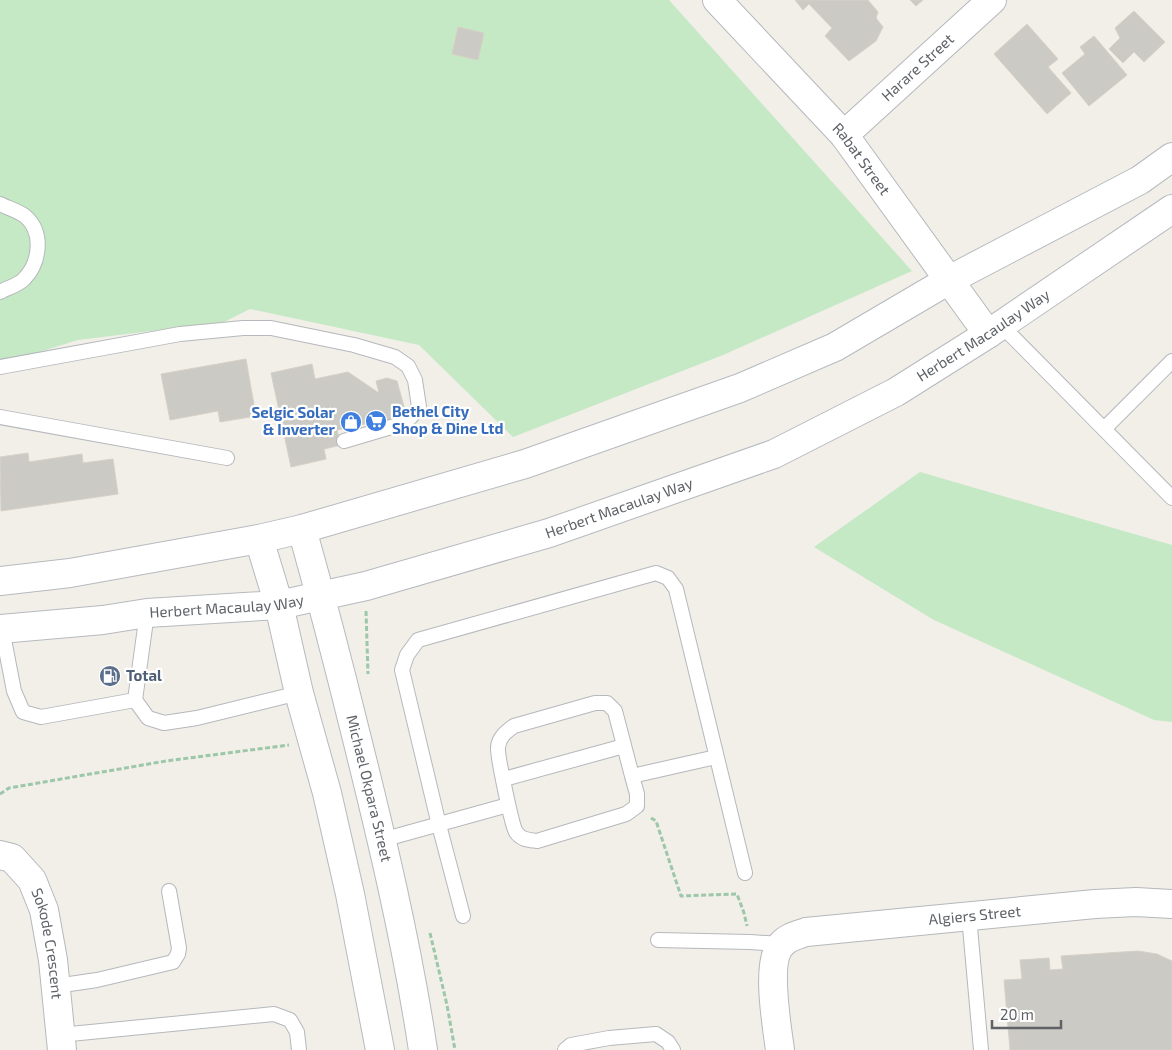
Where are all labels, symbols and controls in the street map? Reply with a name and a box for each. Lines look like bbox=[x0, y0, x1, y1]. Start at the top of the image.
street label: Harare Street bbox=[877, 29, 957, 104]
street label: Rabat Street bbox=[829, 119, 895, 198]
street label: Herbert Macaulay Way bbox=[913, 285, 1053, 385]
place label: Bethel City Shop & Dine Ltd bbox=[392, 402, 504, 437]
place label: Selgic Solar & Inverter bbox=[252, 403, 336, 438]
supermarket icon: Bethel City Shop & Dine Ltd bbox=[364, 409, 388, 433]
shop icon: Selgic Solar & Inverter bbox=[339, 410, 363, 434]
street label: Herbert Macaulay Way bbox=[543, 473, 695, 542]
street label: Herbert Macaulay Way bbox=[149, 590, 306, 621]
fuel station icon: Total bbox=[98, 664, 122, 688]
place label: Total bbox=[126, 666, 162, 684]
street label: Michael Okpara Street bbox=[343, 713, 396, 864]
street label: Sokode Crescent bbox=[28, 885, 67, 1000]
street label: Algiers Street bbox=[928, 901, 1022, 928]
scale bar bbox=[992, 998, 1061, 1030]
text: 20 m bbox=[1000, 1005, 1034, 1023]

